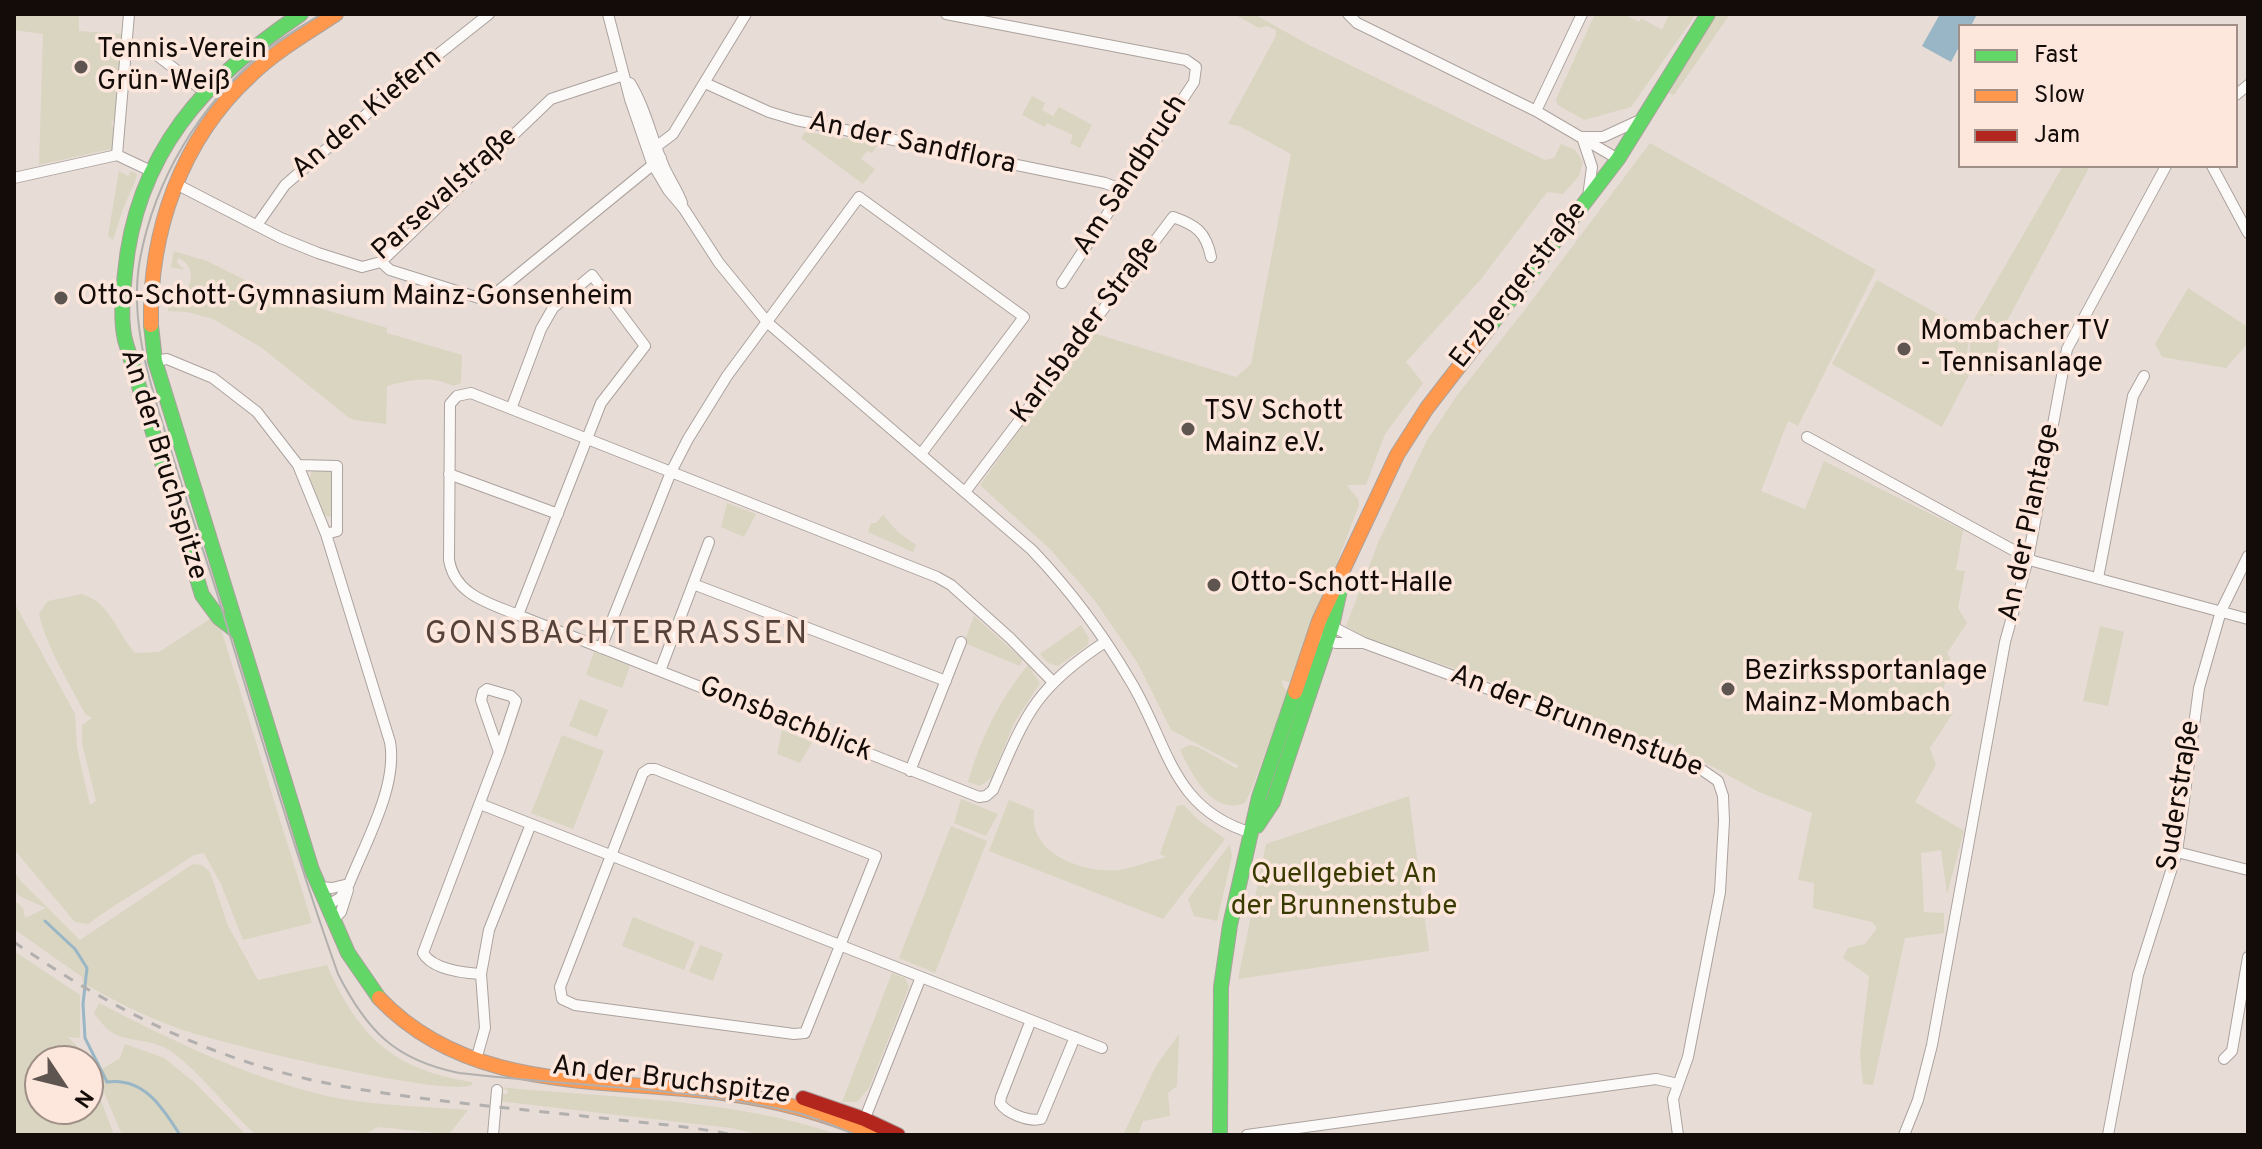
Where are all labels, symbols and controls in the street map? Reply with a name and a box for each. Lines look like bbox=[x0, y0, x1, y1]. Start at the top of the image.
legend bbox=[1958, 24, 2238, 168]
place label: Tennis-Verein Grün-Weiß bbox=[97, 34, 267, 100]
text: Fast bbox=[2034, 41, 2078, 71]
street label: An den Kiefern bbox=[286, 43, 450, 187]
marker: Tennis-Verein Grün-Weiß bbox=[72, 58, 90, 76]
text: Slow bbox=[2034, 81, 2085, 111]
street label: Am Sandbruch bbox=[1068, 89, 1196, 263]
street label: An der Sandflora bbox=[805, 107, 1019, 183]
street label: Parsevalstraße bbox=[366, 121, 526, 269]
text: Jam bbox=[2034, 121, 2080, 151]
street label: Erzbergerstraße bbox=[1444, 196, 1596, 376]
street label: Karlsbader Straße bbox=[1006, 231, 1168, 431]
place label: Otto-Schott-Gymnasium Mainz-Gonsenheim bbox=[77, 281, 633, 315]
marker: Otto-Schott-Gymnasium Mainz-Gonsenheim bbox=[52, 289, 70, 307]
place label: Mombacher TV - Tennisanlage bbox=[1920, 316, 2110, 382]
marker: Mombacher TV - Tennisanlage bbox=[1895, 340, 1913, 358]
street label: An der Bruchspitze bbox=[111, 346, 213, 584]
place label: TSV Schott Mainz e.V. bbox=[1204, 396, 1343, 462]
marker: TSV Schott Mainz e.V. bbox=[1179, 420, 1197, 438]
street label: An der Plantage bbox=[1994, 421, 2068, 625]
place label: Otto-Schott-Halle bbox=[1230, 568, 1453, 602]
marker: Otto-Schott-Halle bbox=[1205, 576, 1223, 594]
district label: GONSBACHTERRASSEN bbox=[425, 618, 809, 656]
place label: Bezirkssportanlage Mainz-Mombach bbox=[1744, 656, 1987, 722]
street label: An der Brunnenstube bbox=[1445, 659, 1707, 787]
street label: Gonsbachblick bbox=[694, 671, 876, 771]
marker: Bezirkssportanlage Mainz-Mombach bbox=[1719, 680, 1737, 698]
street label: Suderstraße bbox=[2153, 718, 2209, 874]
park label: Quellgebiet An der Brunnenstube bbox=[1231, 859, 1457, 925]
north arrow bbox=[24, 1045, 104, 1125]
street label: An der Bruchspitze bbox=[550, 1051, 792, 1113]
text: N bbox=[67, 1084, 98, 1112]

